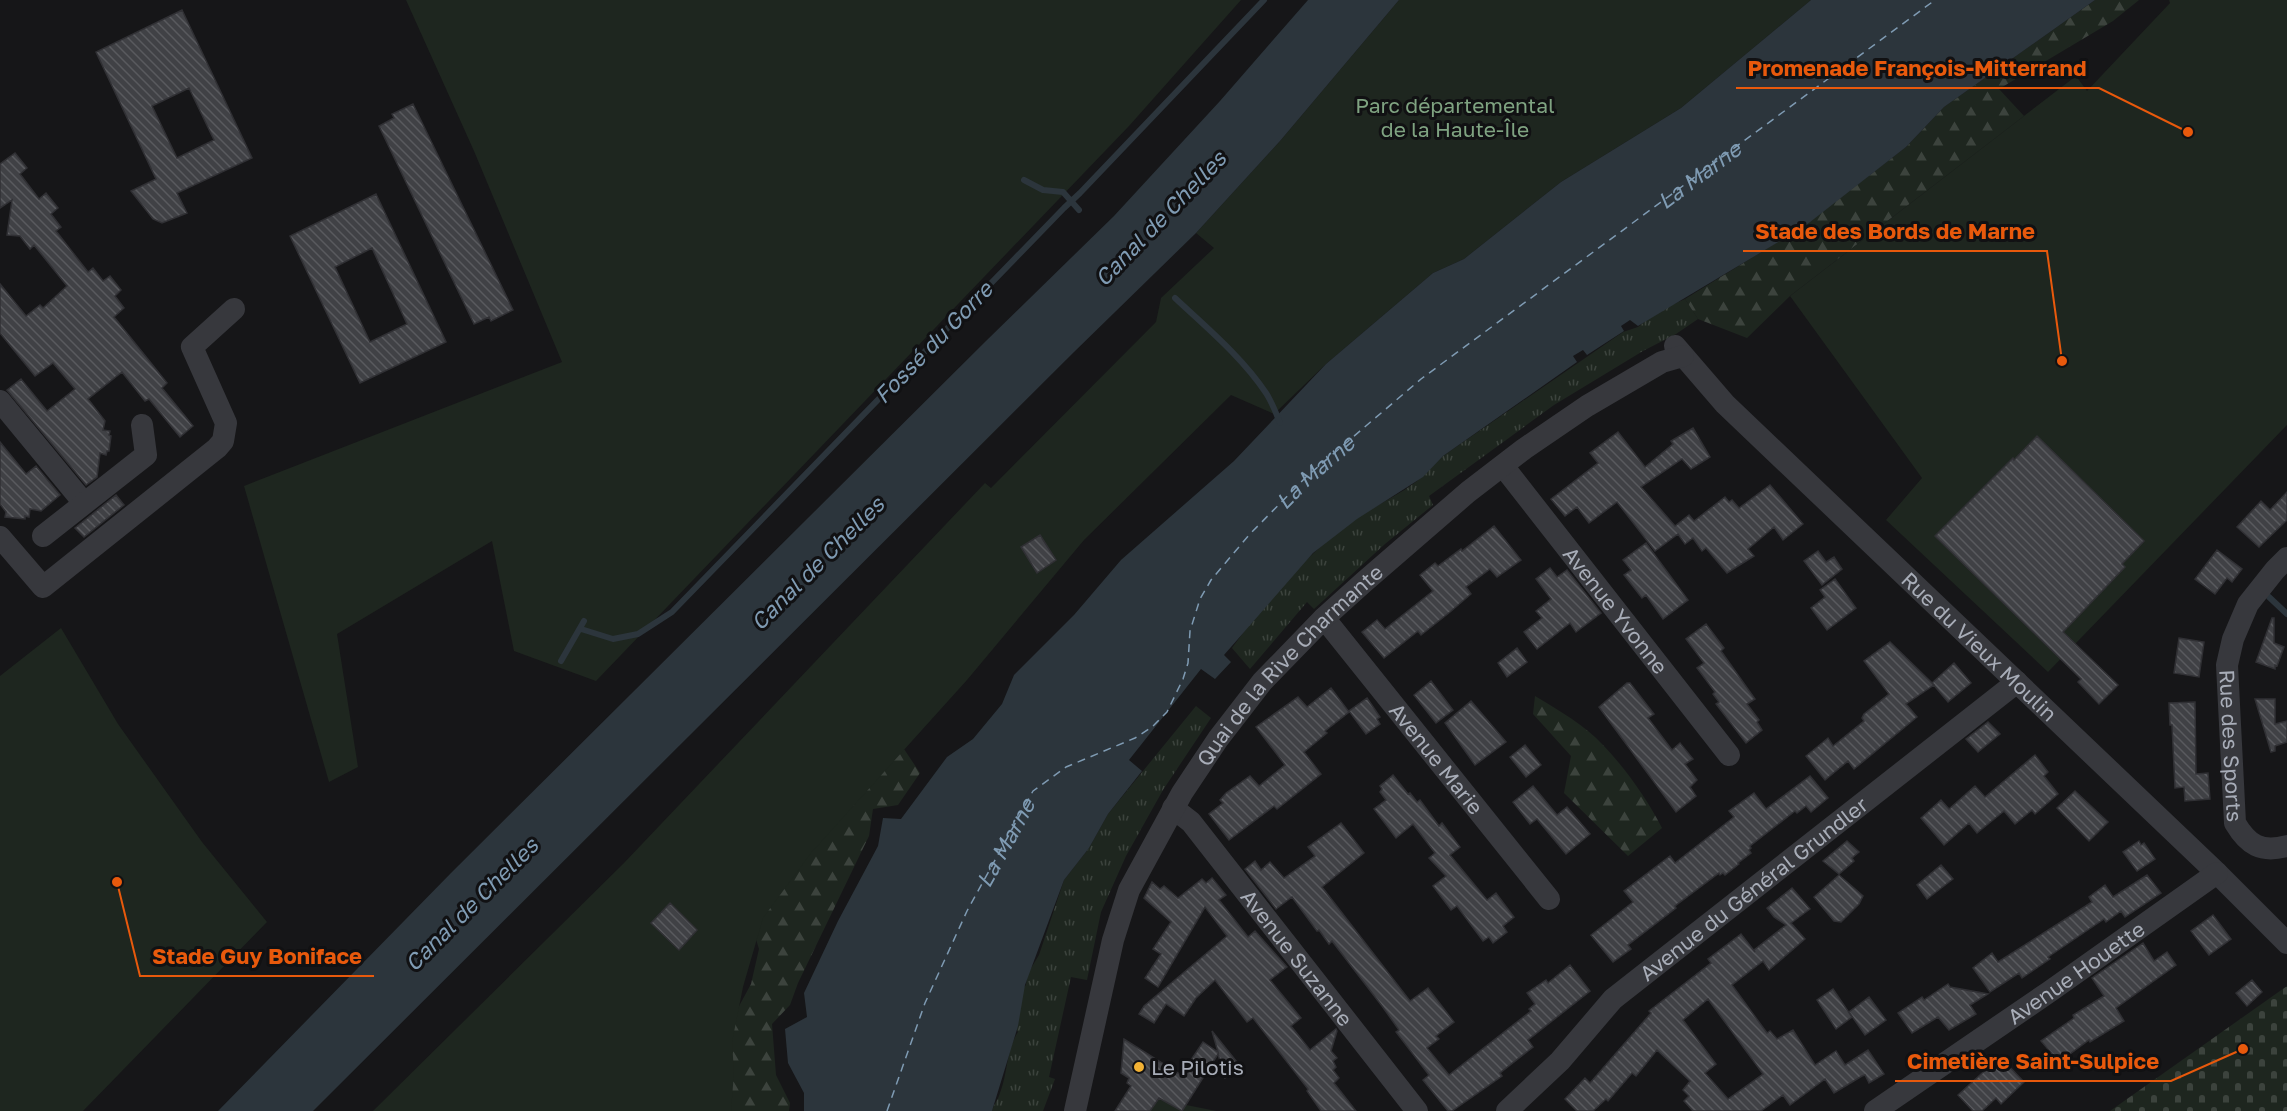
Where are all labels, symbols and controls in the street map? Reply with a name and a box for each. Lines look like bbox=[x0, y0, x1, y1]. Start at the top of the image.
callout: Promenade François-Mitterrand bbox=[1736, 48, 2099, 88]
text: Promenade François-Mitterrand bbox=[1748, 54, 2086, 81]
park label: Parc départemental de la Haute-Île bbox=[1355, 92, 1555, 142]
water label: La Marne bbox=[1652, 133, 1748, 214]
water label: Canal de Chelles bbox=[1089, 144, 1232, 291]
callout: Stade des Bords de Marne bbox=[1743, 211, 2047, 251]
text: Stade des Bords de Marne bbox=[1755, 217, 2035, 244]
water label: Fossé du Gorre bbox=[868, 274, 999, 408]
water label: La Marne bbox=[1269, 427, 1361, 514]
water label: Canal de Chelles bbox=[745, 490, 890, 635]
street label: Avenue Yvonne bbox=[1558, 541, 1674, 679]
street label: Quai de la Rive Charmante bbox=[1191, 559, 1388, 771]
street label: Rue du Vieux Moulin bbox=[1896, 566, 2063, 727]
street label: Rue des Sports bbox=[2214, 669, 2248, 823]
street label: Avenue Marie bbox=[1384, 698, 1489, 819]
water label: La Marne bbox=[970, 791, 1041, 891]
street label: Avenue du Général Grundler bbox=[1634, 791, 1873, 986]
water label: Canal de Chelles bbox=[399, 831, 544, 976]
street label: Avenue Suzanne bbox=[1236, 884, 1359, 1031]
street label: Avenue Houette bbox=[2002, 915, 2150, 1030]
callout: Stade Guy Boniface bbox=[140, 936, 374, 976]
text: Stade Guy Boniface bbox=[152, 942, 362, 969]
callout: Cimetière Saint-Sulpice bbox=[1895, 1041, 2171, 1081]
text: Cimetière Saint-Sulpice bbox=[1907, 1047, 2159, 1074]
place label: Le Pilotis bbox=[1151, 1054, 1244, 1080]
marker: Le Pilotis bbox=[1132, 1060, 1146, 1074]

